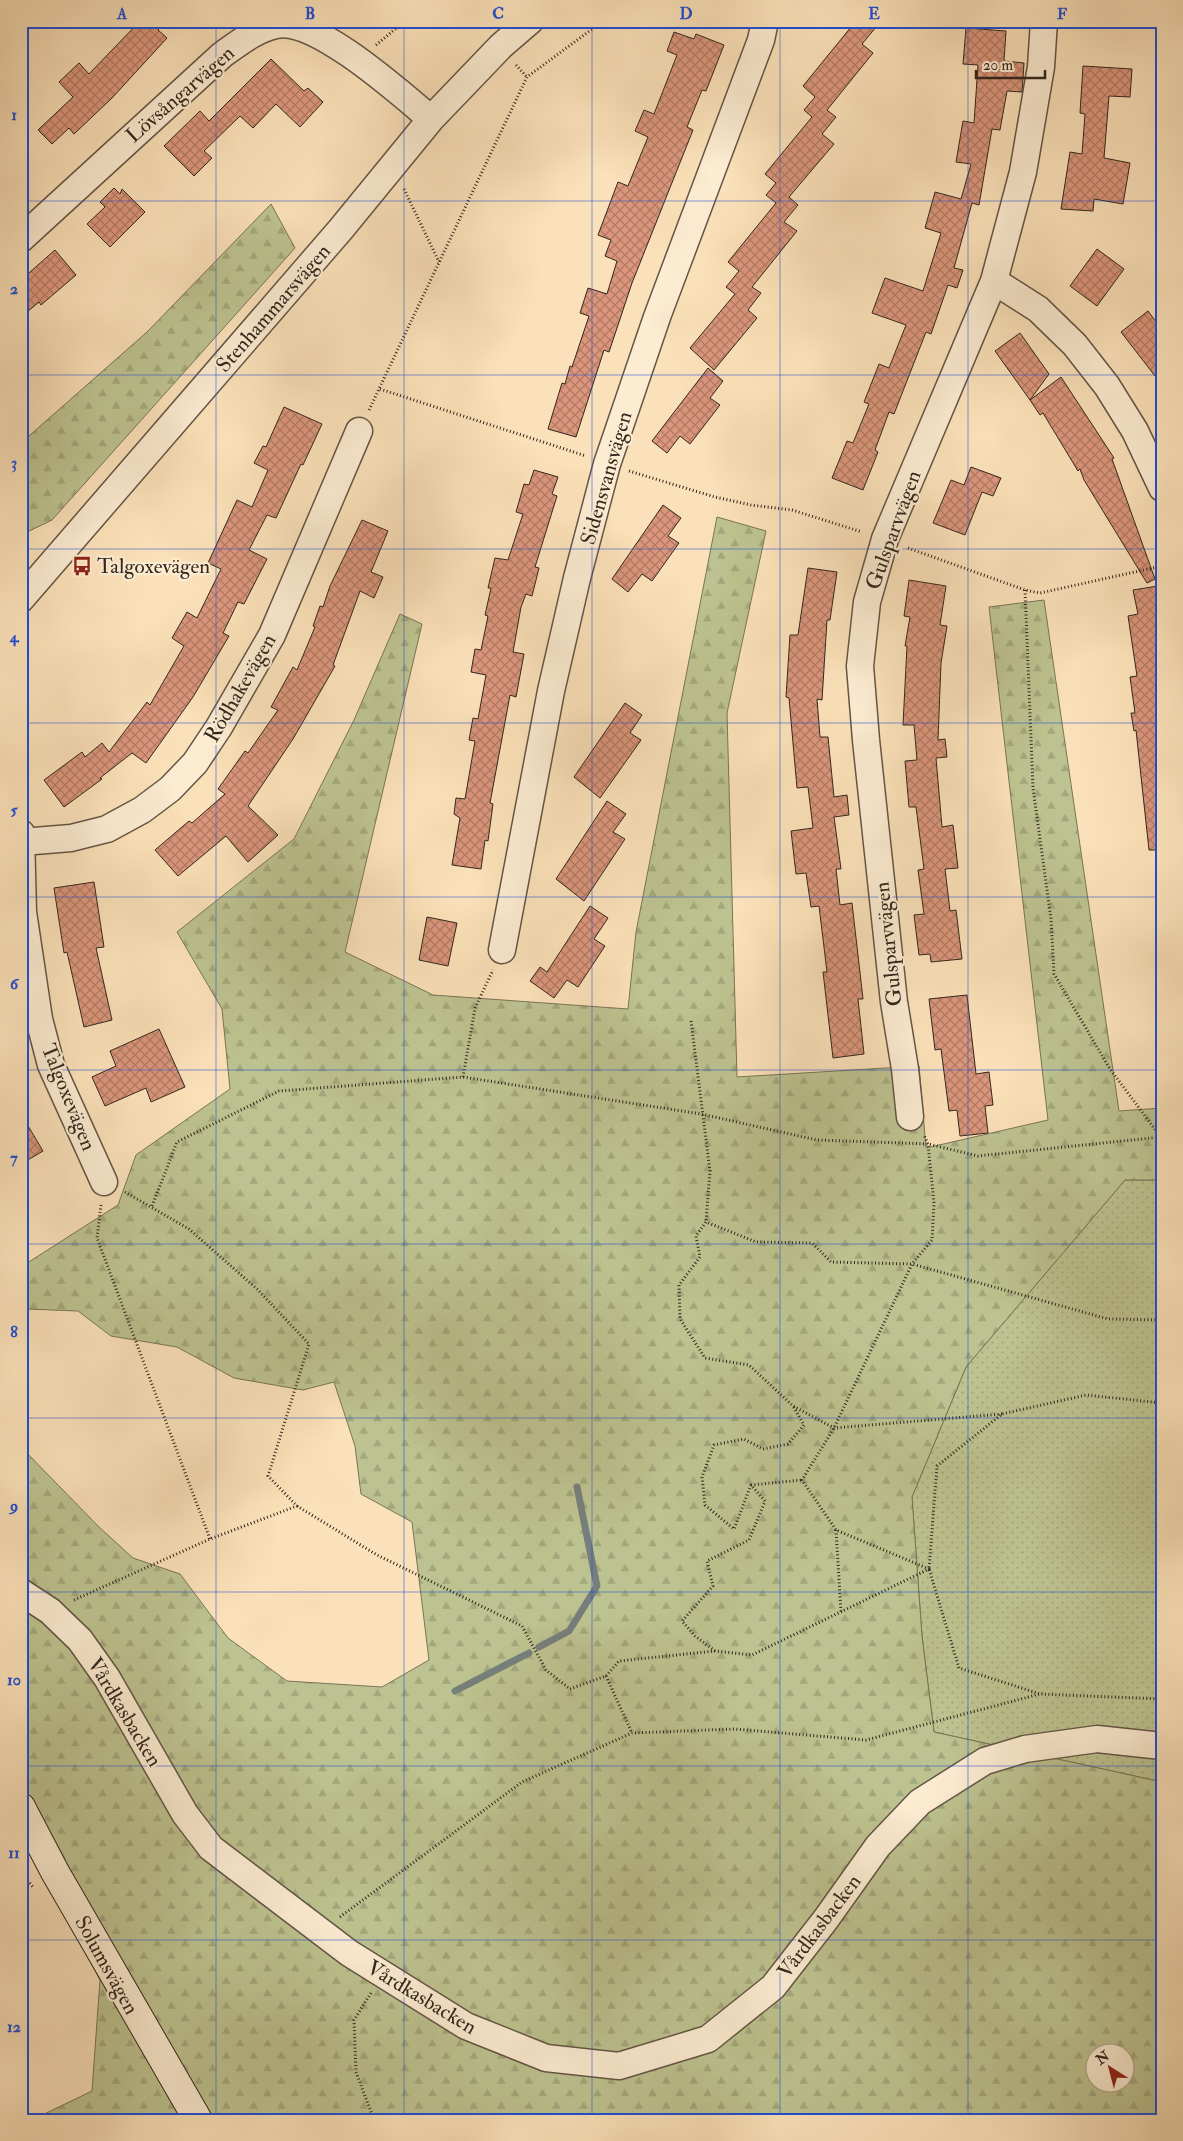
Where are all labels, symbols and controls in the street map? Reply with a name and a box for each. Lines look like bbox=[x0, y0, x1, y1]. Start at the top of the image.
text: A bbox=[116, 4, 128, 24]
text: B bbox=[305, 4, 315, 24]
text: C bbox=[492, 4, 504, 24]
text: D bbox=[679, 4, 693, 24]
text: E bbox=[868, 4, 880, 24]
text: F bbox=[1057, 4, 1067, 24]
street label: Lövsångarvägen bbox=[120, 40, 240, 149]
scale bar bbox=[976, 48, 1044, 80]
text: 20 m bbox=[983, 56, 1013, 75]
text: 1 bbox=[11, 105, 17, 125]
street label: Stenhammarsvägen bbox=[210, 238, 337, 378]
text: 2 bbox=[10, 279, 18, 299]
street label: Sidensvansvägen bbox=[575, 408, 638, 548]
text: 3 bbox=[11, 453, 17, 473]
street label: Gulsparvvägen bbox=[859, 467, 928, 594]
place label: Talgoxevägen bbox=[97, 553, 210, 580]
bus stop icon: Talgoxevägen bbox=[71, 555, 93, 577]
text: 4 bbox=[9, 627, 20, 647]
street label: Rödhakevägen bbox=[199, 629, 282, 747]
text: 5 bbox=[10, 800, 18, 820]
street label: Gulsparvvägen bbox=[869, 880, 908, 1008]
text: 6 bbox=[10, 974, 20, 994]
street label: Talgoxevägen bbox=[35, 1040, 102, 1155]
text: 7 bbox=[10, 1148, 18, 1168]
text: 8 bbox=[10, 1322, 18, 1342]
text: 9 bbox=[8, 1496, 18, 1516]
street label: Vårdkasbacken bbox=[81, 1653, 168, 1772]
text: 10 bbox=[7, 1670, 21, 1690]
text: 11 bbox=[8, 1843, 20, 1863]
street label: Vårdkasbacken bbox=[772, 1869, 867, 1984]
street label: Solumsvägen bbox=[68, 1911, 145, 2020]
street label: Vårdkasbacken bbox=[362, 1954, 482, 2041]
text: 12 bbox=[7, 2017, 21, 2037]
north arrow bbox=[1086, 2044, 1136, 2094]
text: N bbox=[1092, 2047, 1113, 2069]

